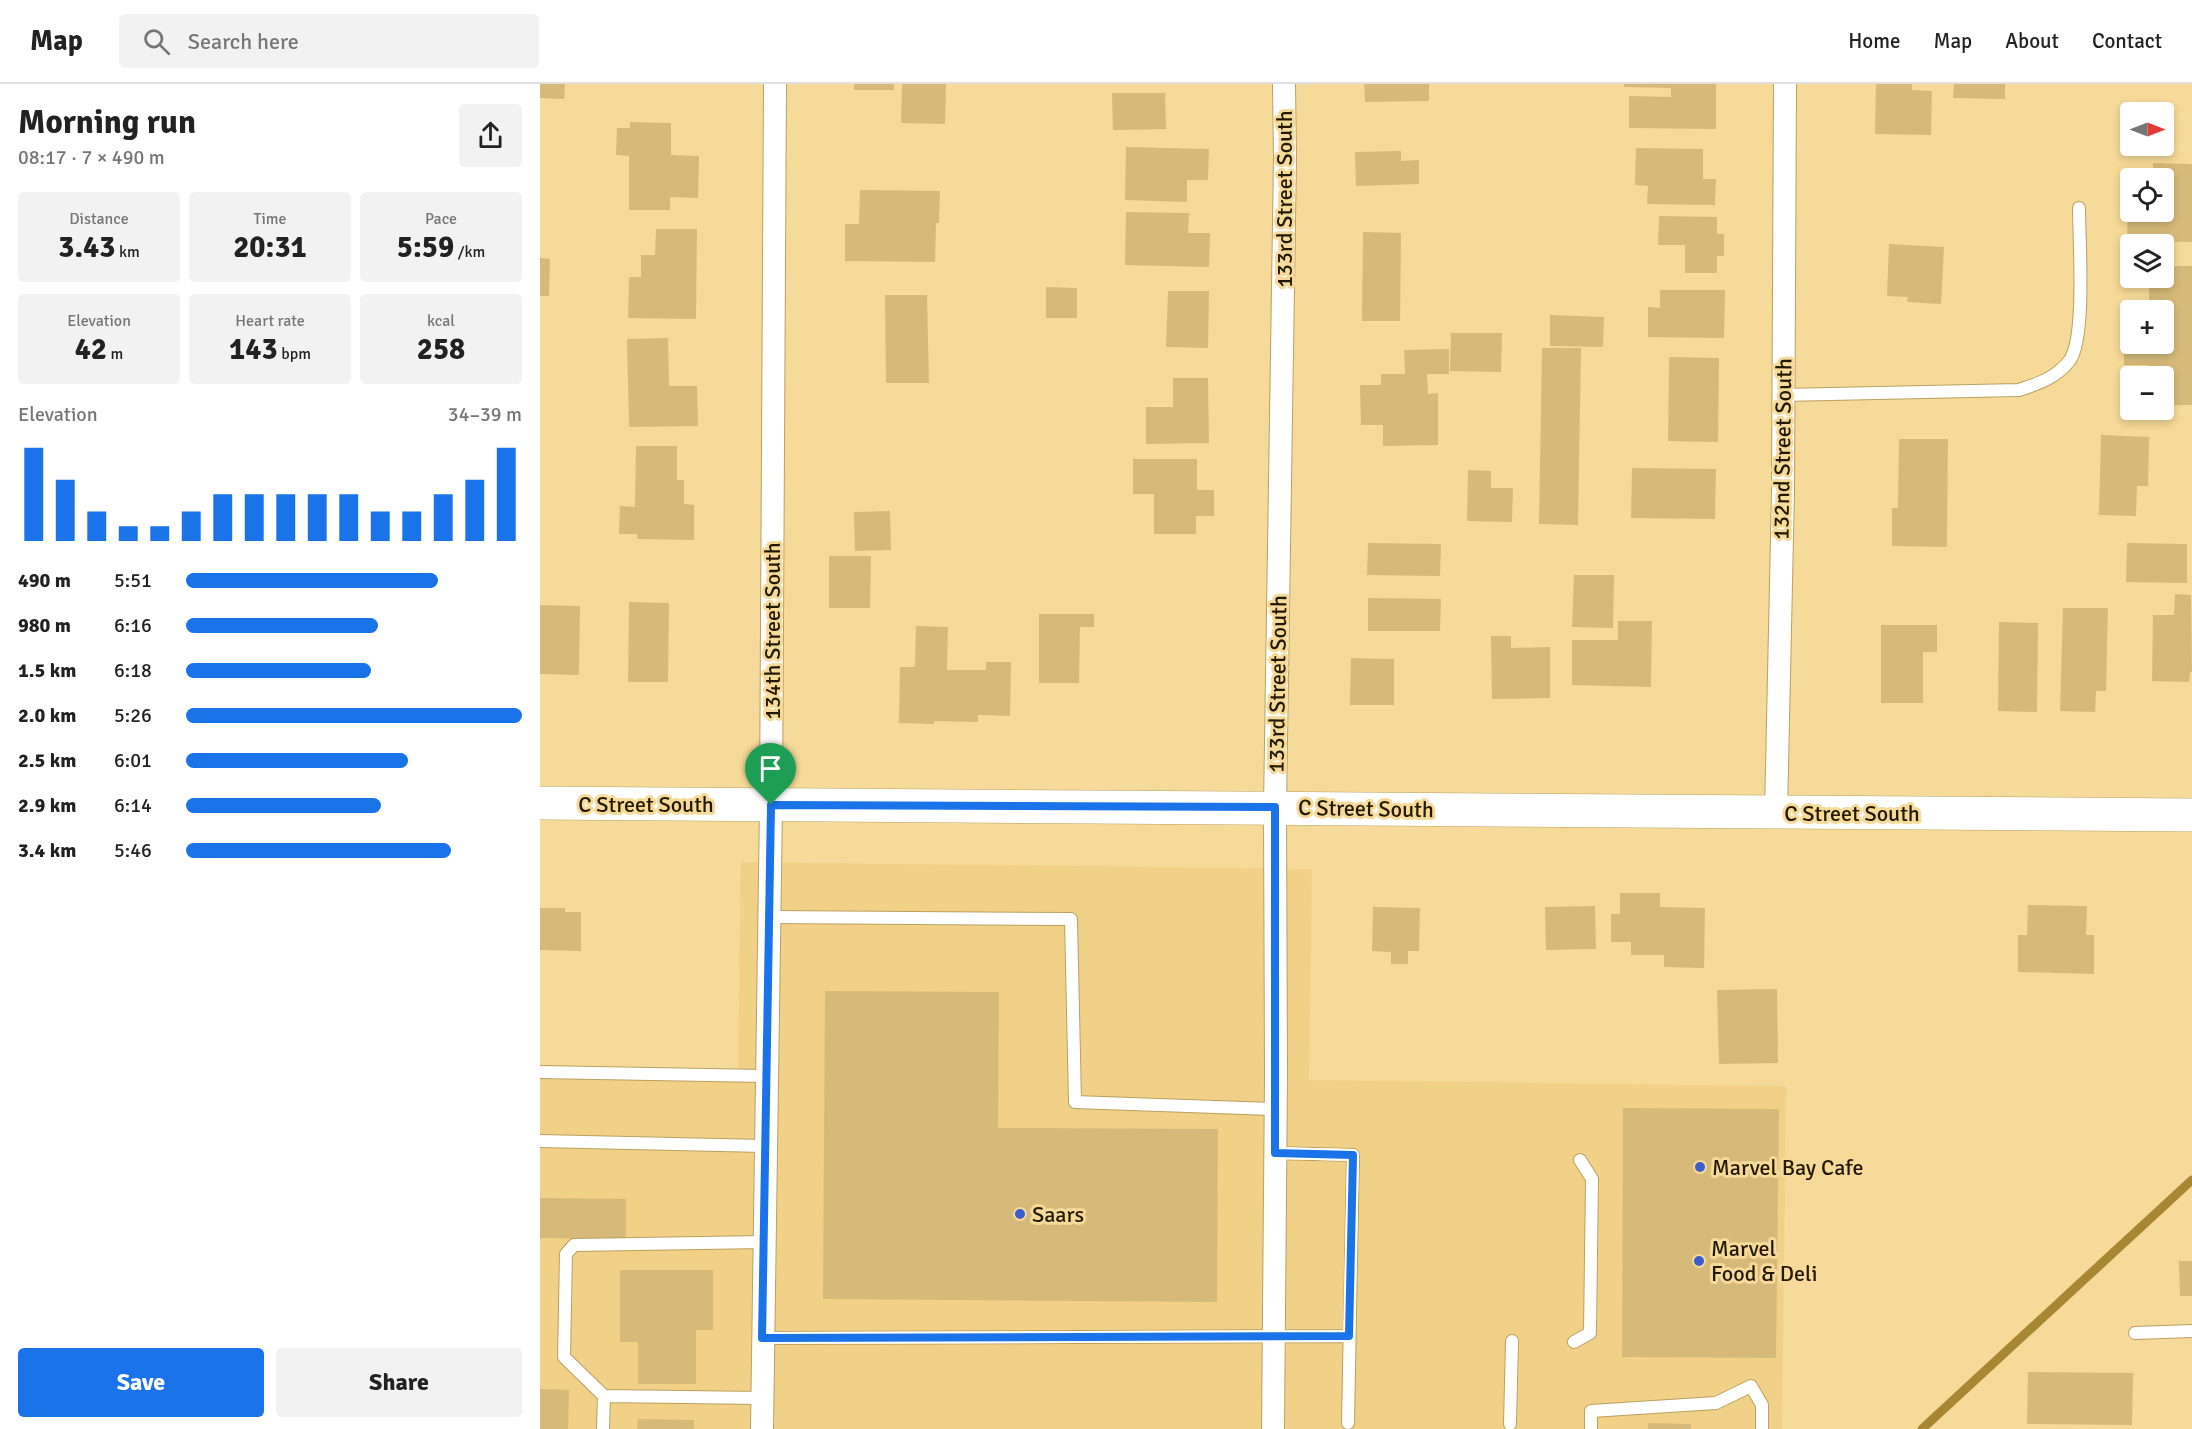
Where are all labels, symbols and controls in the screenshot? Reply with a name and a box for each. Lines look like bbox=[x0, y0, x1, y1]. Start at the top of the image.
search box bbox=[119, 14, 539, 68]
text: Map bbox=[30, 24, 83, 58]
icon: search bbox=[140, 25, 173, 58]
text: Search here bbox=[188, 28, 299, 55]
text: Home bbox=[1848, 28, 1901, 54]
text: Map bbox=[1934, 28, 1972, 54]
text: About bbox=[2005, 28, 2059, 54]
text: Contact bbox=[2092, 28, 2162, 54]
text: Morning run bbox=[18, 102, 196, 143]
north arrow bbox=[2120, 102, 2174, 156]
map controls bbox=[2120, 102, 2174, 420]
button: share bbox=[459, 104, 522, 167]
street label: 133rd Street South bbox=[1271, 110, 1298, 288]
text: 08:17 · 7 × 490 m bbox=[18, 145, 165, 170]
button: locate bbox=[2120, 168, 2174, 222]
text: Distance bbox=[69, 209, 129, 229]
text: Time bbox=[254, 209, 286, 229]
text: Pace bbox=[425, 209, 457, 229]
text: 3.43 bbox=[58, 229, 115, 266]
text: 20:31 bbox=[233, 229, 307, 266]
text: 5:59 bbox=[397, 229, 454, 266]
button: layers bbox=[2120, 234, 2174, 288]
text: km bbox=[115, 242, 140, 262]
text: /km bbox=[454, 242, 485, 262]
button: + bbox=[2120, 300, 2174, 354]
text: Elevation bbox=[67, 311, 131, 331]
text: Heart rate bbox=[235, 311, 305, 331]
text: kcal bbox=[427, 311, 455, 331]
text: 42 bbox=[75, 331, 107, 368]
text: 143 bbox=[229, 331, 278, 368]
text: 258 bbox=[417, 331, 465, 368]
text: m bbox=[107, 344, 123, 364]
text: bpm bbox=[278, 344, 311, 364]
street label: 132nd Street South bbox=[1767, 358, 1798, 540]
button: − bbox=[2120, 366, 2174, 420]
text: Elevation bbox=[18, 402, 98, 427]
text: 34–39 m bbox=[448, 402, 522, 427]
street label: 134th Street South bbox=[759, 542, 786, 720]
text: 490 m bbox=[18, 568, 71, 593]
text: 5:51 bbox=[114, 568, 152, 593]
street label: 133rd Street South bbox=[1262, 595, 1293, 773]
text: 980 m bbox=[18, 613, 71, 638]
text: 6:16 bbox=[114, 613, 152, 638]
text: 1.5 km bbox=[18, 658, 76, 683]
text: 6:18 bbox=[114, 658, 152, 683]
text: 2.0 km bbox=[18, 703, 76, 728]
text: 5:26 bbox=[114, 703, 152, 728]
pin bbox=[745, 743, 796, 805]
text: 2.5 km bbox=[18, 748, 76, 773]
text: 6:01 bbox=[114, 748, 152, 773]
icon: arrive bbox=[754, 752, 787, 785]
street label: C Street South bbox=[578, 791, 714, 818]
text: 2.9 km bbox=[18, 793, 76, 818]
text: 6:14 bbox=[114, 793, 152, 818]
street label: C Street South bbox=[1298, 794, 1434, 823]
street label: C Street South bbox=[1784, 800, 1920, 827]
text: 3.4 km bbox=[18, 838, 76, 863]
text: 5:46 bbox=[114, 838, 152, 863]
place label: Marvel Bay Cafe bbox=[1712, 1154, 1863, 1181]
marker: Marvel Bay Cafe bbox=[1693, 1160, 1707, 1174]
place label: Saars bbox=[1032, 1201, 1084, 1228]
marker: Saars bbox=[1013, 1207, 1027, 1221]
place label: Marvel Food & Deli bbox=[1711, 1235, 1817, 1287]
marker: Marvel Food & Deli bbox=[1692, 1254, 1706, 1268]
button: Save bbox=[18, 1348, 264, 1417]
button: Share bbox=[276, 1348, 522, 1417]

